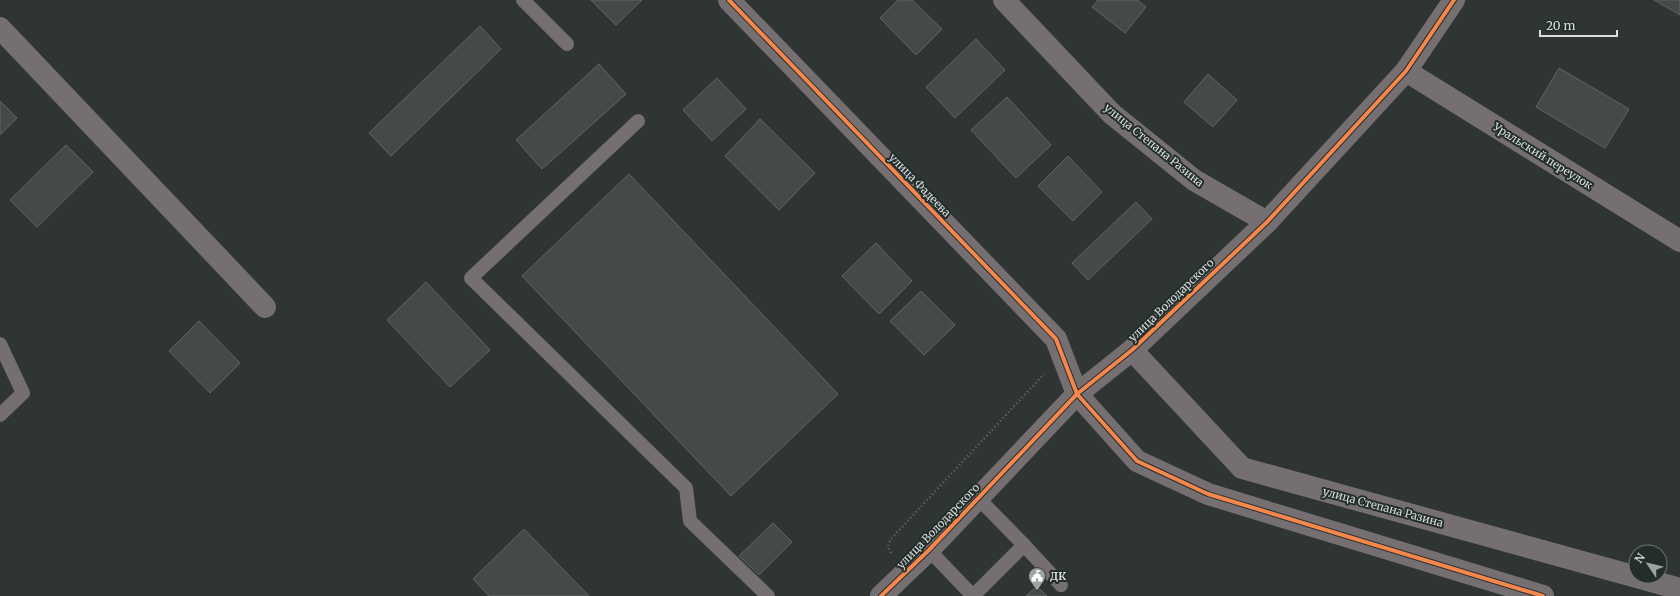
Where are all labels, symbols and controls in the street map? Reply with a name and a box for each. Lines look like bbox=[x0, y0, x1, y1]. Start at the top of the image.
scale bar bbox=[1540, 12, 1617, 38]
text: 20 m bbox=[1546, 18, 1575, 33]
street label: улица Степана Разина bbox=[1101, 101, 1207, 190]
street label: Уральский переулок bbox=[1490, 119, 1595, 192]
street label: улица Фадеева bbox=[886, 150, 954, 220]
street label: улица Володарского bbox=[1125, 255, 1217, 344]
street label: улица Володарского bbox=[894, 480, 983, 572]
street label: улица Степана Разина bbox=[1321, 484, 1445, 530]
north arrow bbox=[1628, 544, 1668, 584]
text: N bbox=[1632, 550, 1648, 566]
public building icon: ДК bbox=[1027, 566, 1047, 591]
place label: ДК bbox=[1050, 569, 1066, 583]

